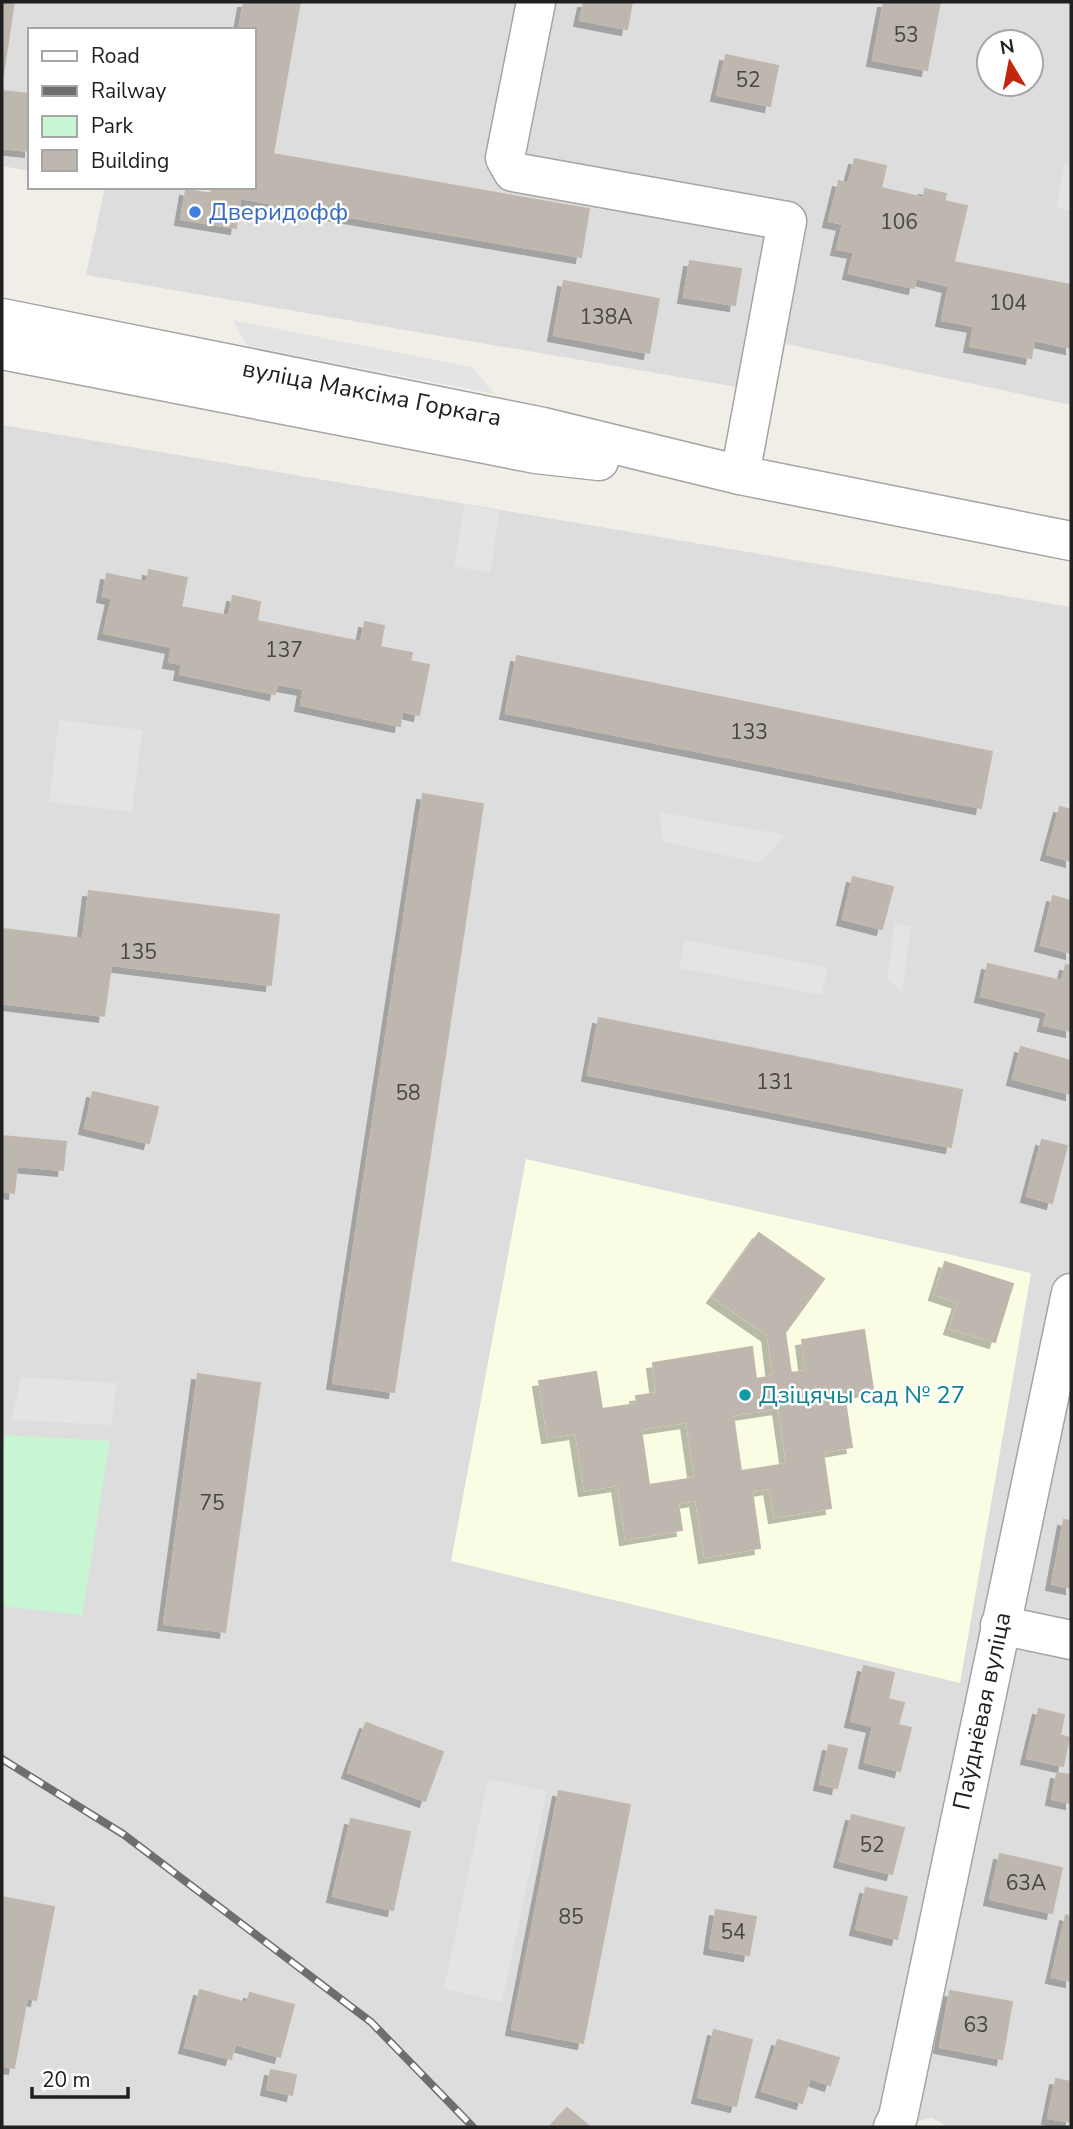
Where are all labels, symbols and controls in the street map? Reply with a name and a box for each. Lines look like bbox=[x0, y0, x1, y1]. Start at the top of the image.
house number: 53 bbox=[893, 21, 919, 49]
legend bbox=[28, 28, 256, 189]
north arrow bbox=[975, 28, 1045, 98]
text: N bbox=[998, 33, 1016, 61]
text: Road bbox=[91, 42, 140, 70]
house number: 52 bbox=[735, 66, 761, 94]
text: Railway bbox=[91, 77, 166, 105]
text: Park bbox=[91, 112, 133, 140]
text: Building bbox=[91, 147, 169, 175]
place label: Дверидофф bbox=[209, 196, 348, 228]
marker: Дверидофф bbox=[187, 204, 203, 220]
house number: 106 bbox=[880, 208, 918, 236]
house number: 104 bbox=[989, 289, 1027, 317]
house number: 138А bbox=[579, 303, 633, 331]
street label: вуліца Максіма Горкага bbox=[240, 352, 504, 434]
house number: 137 bbox=[265, 636, 303, 664]
house number: 133 bbox=[730, 718, 768, 746]
house number: 135 bbox=[119, 938, 157, 966]
house number: 131 bbox=[756, 1068, 794, 1096]
house number: 58 bbox=[395, 1079, 421, 1107]
place label: Дзіцячы сад № 27 bbox=[759, 1379, 965, 1411]
marker: Дзіцячы сад № 27 bbox=[737, 1387, 753, 1403]
house number: 75 bbox=[199, 1489, 225, 1517]
street label: Паўднёвая вуліца bbox=[945, 1609, 1019, 1813]
house number: 52 bbox=[859, 1831, 885, 1859]
house number: 63А bbox=[1006, 1869, 1046, 1897]
house number: 85 bbox=[558, 1903, 584, 1931]
house number: 54 bbox=[720, 1918, 746, 1946]
house number: 63 bbox=[963, 2011, 989, 2039]
scale bar bbox=[32, 2056, 128, 2100]
text: 20 m bbox=[42, 2066, 91, 2094]

